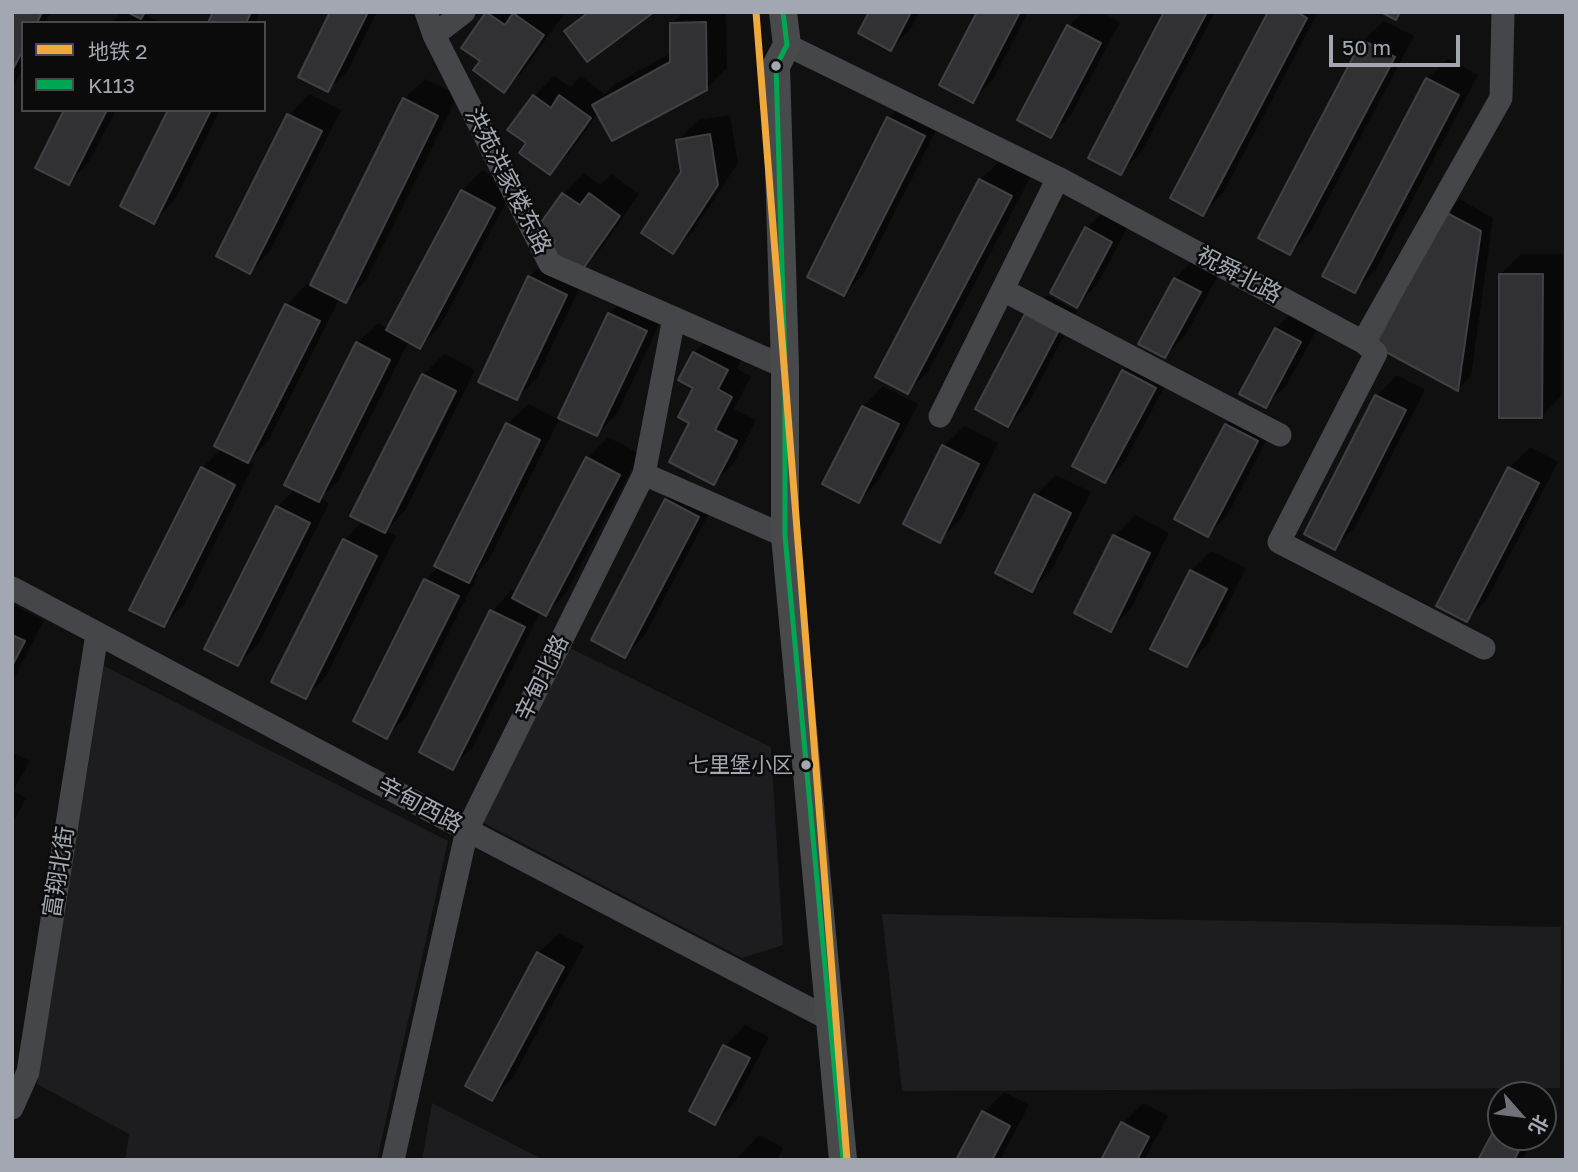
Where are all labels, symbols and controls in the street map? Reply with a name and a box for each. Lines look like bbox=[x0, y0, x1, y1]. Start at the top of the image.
legend bbox=[21, 21, 266, 112]
scale bar bbox=[1333, 21, 1464, 65]
text: 50 m bbox=[1342, 34, 1391, 60]
text: 地铁 2 bbox=[88, 38, 147, 64]
unlabelled marker bbox=[769, 59, 783, 73]
text: K113 bbox=[88, 72, 135, 98]
street label: 洪苑洪家楼东路 bbox=[459, 103, 557, 259]
street label: 祝舜北路 bbox=[1192, 241, 1286, 309]
street label: 辛甸北路 bbox=[509, 631, 575, 725]
place label: 七里堡小区 bbox=[688, 752, 793, 778]
marker: 七里堡小区 bbox=[799, 758, 813, 772]
street label: 辛甸西路 bbox=[373, 771, 467, 839]
street label: 富翔北街 bbox=[38, 824, 80, 920]
north arrow bbox=[1487, 1081, 1557, 1151]
text: 北 bbox=[1525, 1111, 1554, 1139]

